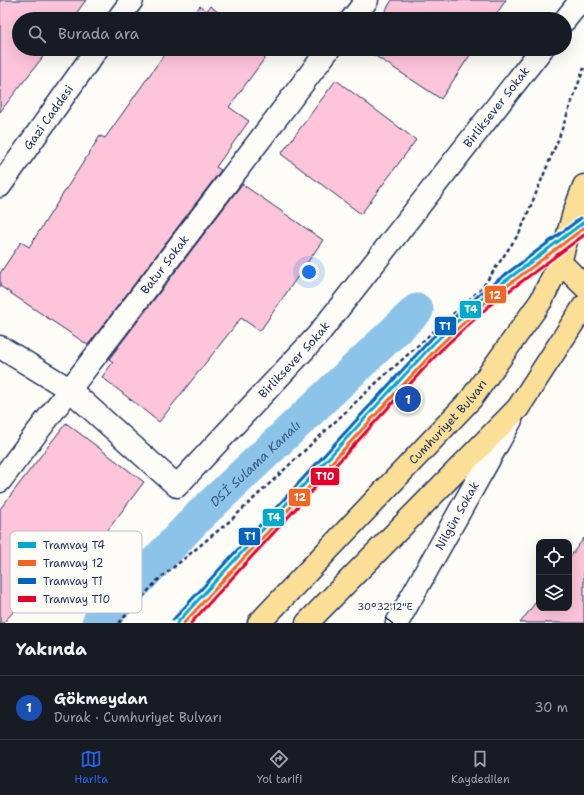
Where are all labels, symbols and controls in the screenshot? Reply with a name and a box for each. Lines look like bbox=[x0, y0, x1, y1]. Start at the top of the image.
search box bbox=[12, 12, 572, 56]
icon: search bbox=[26, 23, 48, 45]
text: Burada ara bbox=[58, 24, 139, 44]
street label: Birliksever Sokak bbox=[460, 63, 533, 151]
street label: Gazi Caddesi bbox=[20, 82, 77, 153]
street label: Batur Sokak bbox=[137, 232, 193, 298]
your location bbox=[299, 262, 319, 282]
line badge: 12 bbox=[484, 285, 507, 304]
text: 12 bbox=[489, 288, 501, 303]
line badge: T4 bbox=[459, 300, 482, 319]
text: T4 bbox=[464, 302, 478, 317]
line badge: T1 bbox=[434, 316, 457, 336]
street label: Birliksever Sokak bbox=[255, 318, 333, 402]
text: T1 bbox=[439, 319, 451, 334]
street label: Cumhuriyet Bulvarı bbox=[405, 376, 490, 468]
pin: 1 bbox=[395, 384, 421, 414]
water label: DSİ Sulama Kanalı bbox=[206, 416, 304, 511]
line badge: T10 bbox=[310, 467, 340, 486]
text: T10 bbox=[316, 469, 335, 484]
street label: Nilgün Sokak bbox=[432, 479, 483, 553]
line badge: 12 bbox=[288, 488, 311, 507]
text: 12 bbox=[294, 490, 306, 505]
line badge: T4 bbox=[262, 508, 285, 527]
text: T4 bbox=[267, 510, 281, 525]
line badge: T1 bbox=[238, 527, 261, 546]
text: T1 bbox=[244, 529, 256, 544]
legend bbox=[10, 531, 142, 613]
text: Tramvay T4 bbox=[43, 538, 105, 553]
map controls bbox=[536, 539, 572, 611]
button: locate bbox=[536, 539, 572, 575]
text: Tramvay 12 bbox=[43, 556, 104, 571]
text: Tramvay T1 bbox=[43, 574, 103, 589]
button: layers bbox=[536, 575, 572, 611]
text: Tramvay T10 bbox=[43, 592, 110, 607]
text: 30°32'12"E bbox=[357, 600, 413, 613]
text: Yakında bbox=[16, 638, 87, 660]
text: Gökmeydan bbox=[54, 689, 148, 709]
text: 1 bbox=[26, 699, 32, 716]
text: 30 m bbox=[534, 699, 568, 716]
text: Durak · Cumhuriyet Bulvarı bbox=[54, 709, 222, 726]
tab: Harita bbox=[74, 748, 108, 787]
tab: Yol tarifi bbox=[257, 748, 302, 787]
tab: Kaydedilen bbox=[451, 748, 510, 787]

